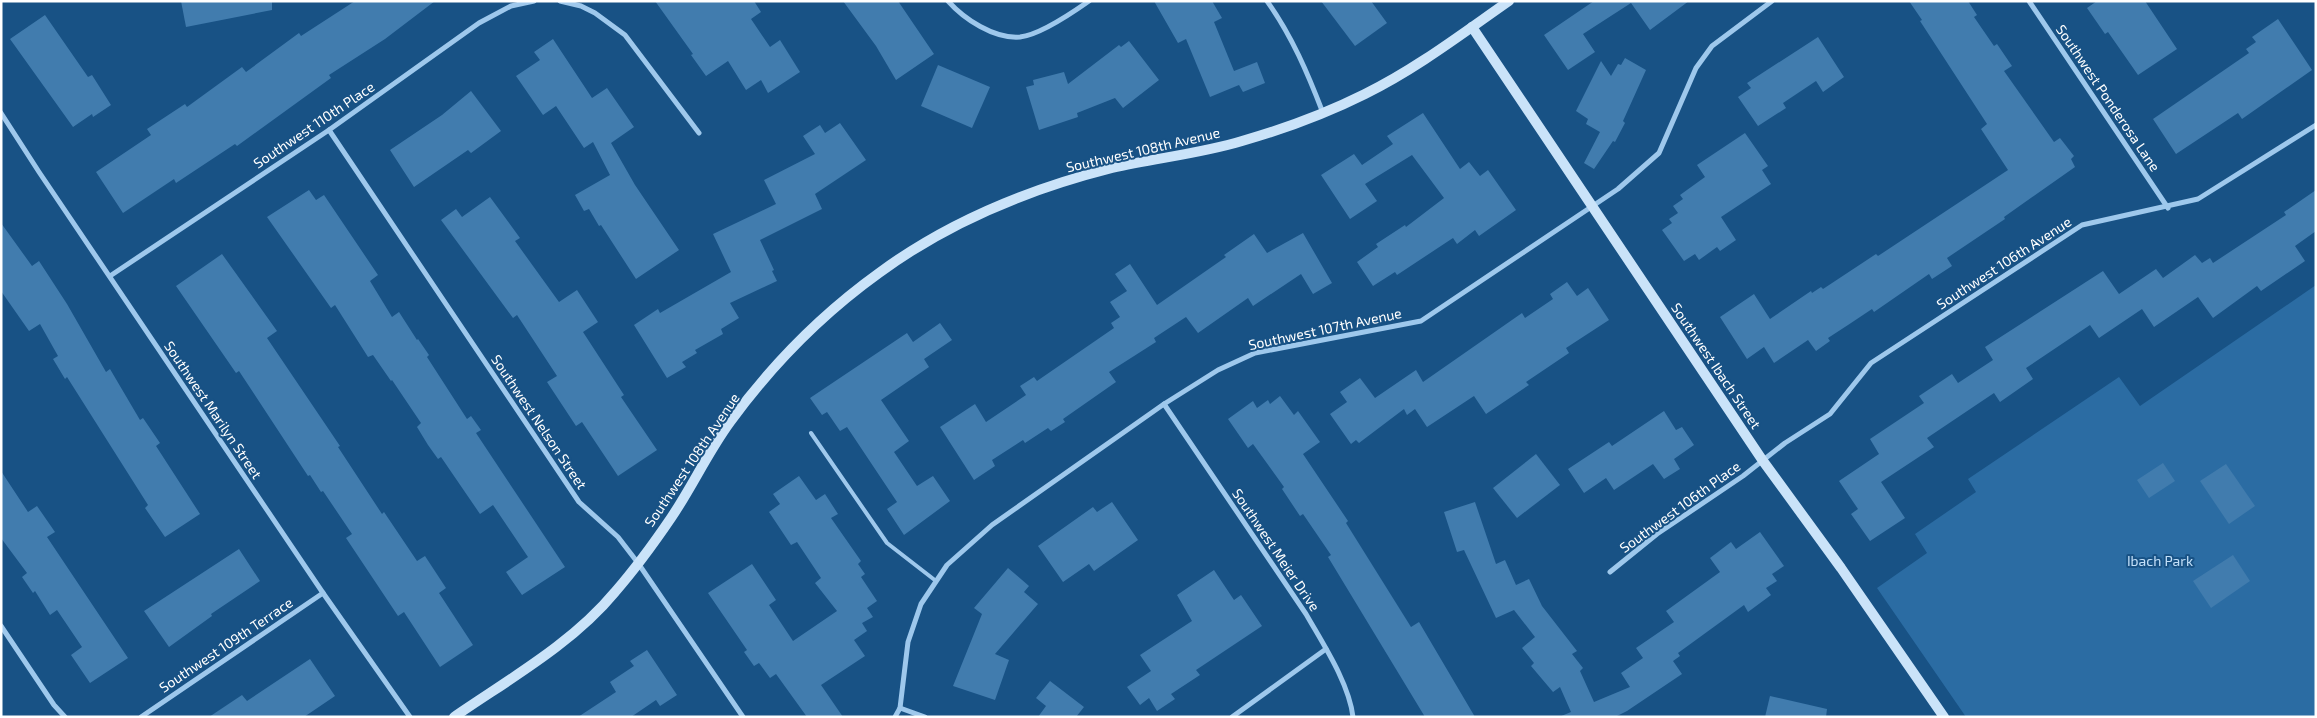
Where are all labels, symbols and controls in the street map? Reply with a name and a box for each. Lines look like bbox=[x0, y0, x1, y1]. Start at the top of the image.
street label: Southwest Ponderosa Lane bbox=[2053, 21, 2164, 174]
street label: Southwest 110th Place bbox=[250, 78, 377, 171]
street label: Southwest 108th Avenue bbox=[1064, 124, 1222, 176]
street label: Southwest 106th Avenue bbox=[1933, 213, 2074, 312]
street label: Southwest Ibach Street bbox=[1668, 300, 1765, 432]
street label: Southwest 107th Avenue bbox=[1247, 304, 1403, 353]
street label: Southwest Marilyn Street bbox=[161, 338, 266, 482]
street label: Southwest Nelson Street bbox=[488, 351, 591, 492]
street label: Southwest 108th Avenue bbox=[640, 390, 743, 530]
street label: Southwest 106th Place bbox=[1616, 457, 1743, 556]
street label: Southwest Meier Drive bbox=[1229, 485, 1324, 614]
park label: Ibach Park bbox=[2127, 552, 2193, 569]
street label: Southwest 109th Terrace bbox=[156, 594, 296, 696]

